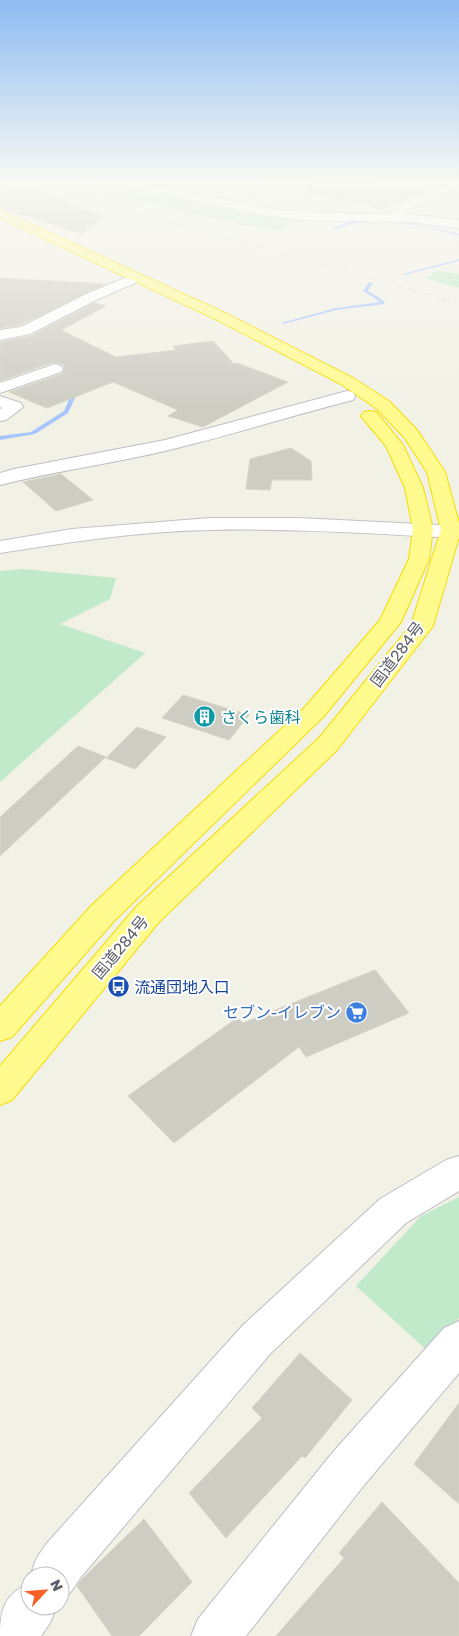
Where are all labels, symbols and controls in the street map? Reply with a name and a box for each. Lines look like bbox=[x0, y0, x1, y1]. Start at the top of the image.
street label: 国道284号 bbox=[366, 617, 428, 691]
building icon: さくら歯科 bbox=[193, 705, 217, 729]
place label: さくら歯科 bbox=[221, 707, 301, 727]
street label: 国道284号 bbox=[88, 911, 152, 983]
bus stop icon: 流通団地入口 bbox=[106, 975, 130, 999]
place label: 流通団地入口 bbox=[134, 977, 230, 997]
supermarket icon: セブン-イレブン bbox=[345, 1000, 369, 1024]
place label: セブン-イレブン bbox=[223, 1002, 341, 1022]
north arrow bbox=[20, 1566, 70, 1616]
text: N bbox=[47, 1577, 67, 1594]

